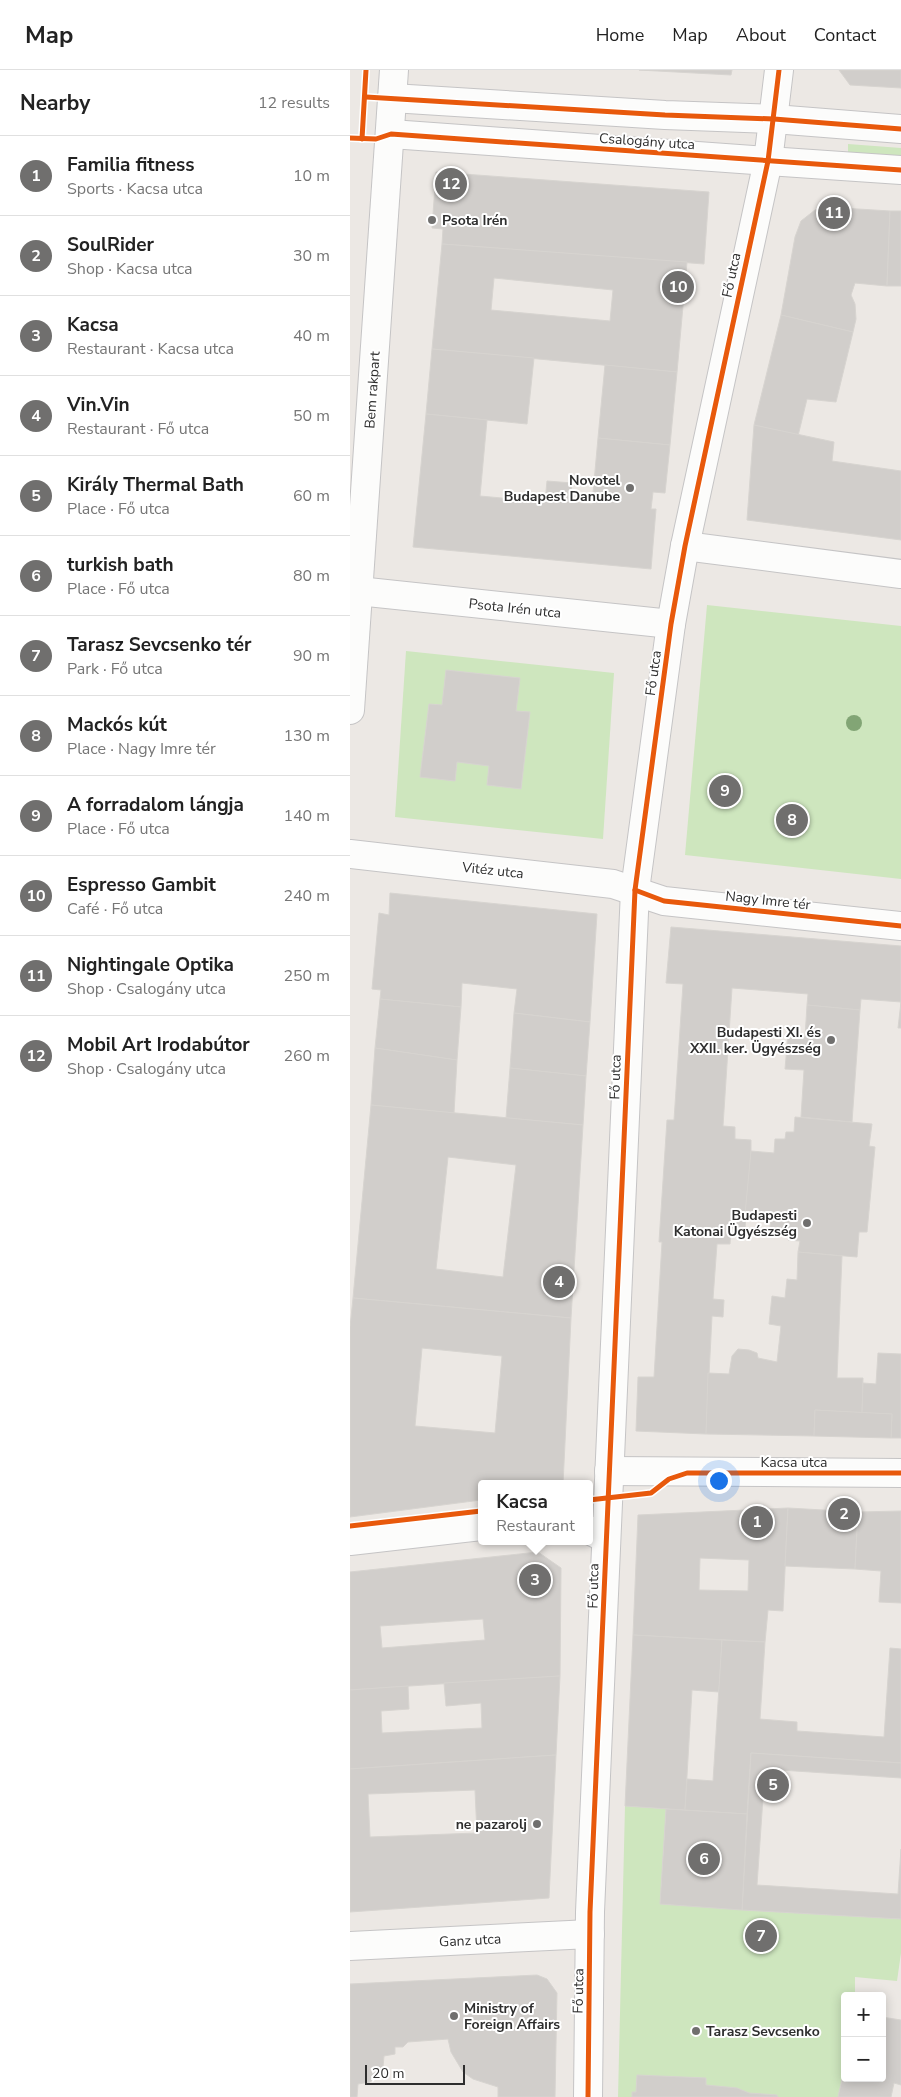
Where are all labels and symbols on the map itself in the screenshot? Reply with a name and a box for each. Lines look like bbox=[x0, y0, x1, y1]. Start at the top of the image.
street label: Csalogány utca bbox=[598, 129, 696, 154]
pin: 12 bbox=[435, 165, 467, 203]
pin: 11 bbox=[818, 194, 850, 232]
place label: Psota Irén bbox=[442, 211, 508, 230]
marker: Psota Irén bbox=[426, 214, 438, 226]
street label: Fő utca bbox=[717, 251, 745, 299]
pin: 10 bbox=[662, 268, 694, 306]
street label: Bem rakpart bbox=[360, 351, 385, 429]
place label: Novotel Budapest Danube bbox=[504, 471, 621, 506]
marker: Novotel Budapest Danube bbox=[624, 482, 636, 494]
street label: Psota Irén utca bbox=[468, 594, 562, 623]
street label: Fő utca bbox=[641, 649, 666, 697]
pin: 9 bbox=[709, 772, 741, 810]
pin: 8 bbox=[776, 801, 808, 839]
street label: Vitéz utca bbox=[460, 858, 525, 883]
street label: Nagy Imre tér bbox=[724, 887, 812, 914]
place label: Budapesti XI. és XXII. ker. Ügyészség bbox=[689, 1023, 821, 1058]
marker: Budapesti XI. és XXII. ker. Ügyészség bbox=[825, 1034, 837, 1046]
street label: Fő utca bbox=[605, 1054, 626, 1100]
place label: Budapesti Katonai Ügyészség bbox=[674, 1206, 797, 1241]
marker: Budapesti Katonai Ügyészség bbox=[801, 1217, 813, 1229]
pin: 4 bbox=[543, 1263, 575, 1301]
street label: Kacsa utca bbox=[761, 1453, 827, 1472]
your location bbox=[706, 1468, 732, 1494]
pin: 2 bbox=[828, 1495, 860, 1533]
pin: 1 bbox=[741, 1503, 773, 1541]
pin: 3 bbox=[519, 1561, 551, 1599]
street label: Fő utca bbox=[584, 1563, 603, 1609]
pin: 5 bbox=[757, 1766, 789, 1804]
place label: ne pazarolj bbox=[456, 1815, 527, 1834]
marker: ne pazarolj bbox=[531, 1818, 543, 1830]
pin: 6 bbox=[688, 1840, 720, 1878]
pin: 7 bbox=[745, 1917, 777, 1955]
street label: Ganz utca bbox=[438, 1929, 502, 1952]
street label: Fő utca bbox=[569, 1968, 588, 2014]
place label: Ministry of Foreign Affairs bbox=[464, 1999, 560, 2034]
marker: Ministry of Foreign Affairs bbox=[448, 2010, 460, 2022]
place label: Tarasz Sevcsenko bbox=[706, 2022, 820, 2041]
marker: Tarasz Sevcsenko bbox=[690, 2025, 702, 2037]
scale bar bbox=[365, 2062, 465, 2085]

